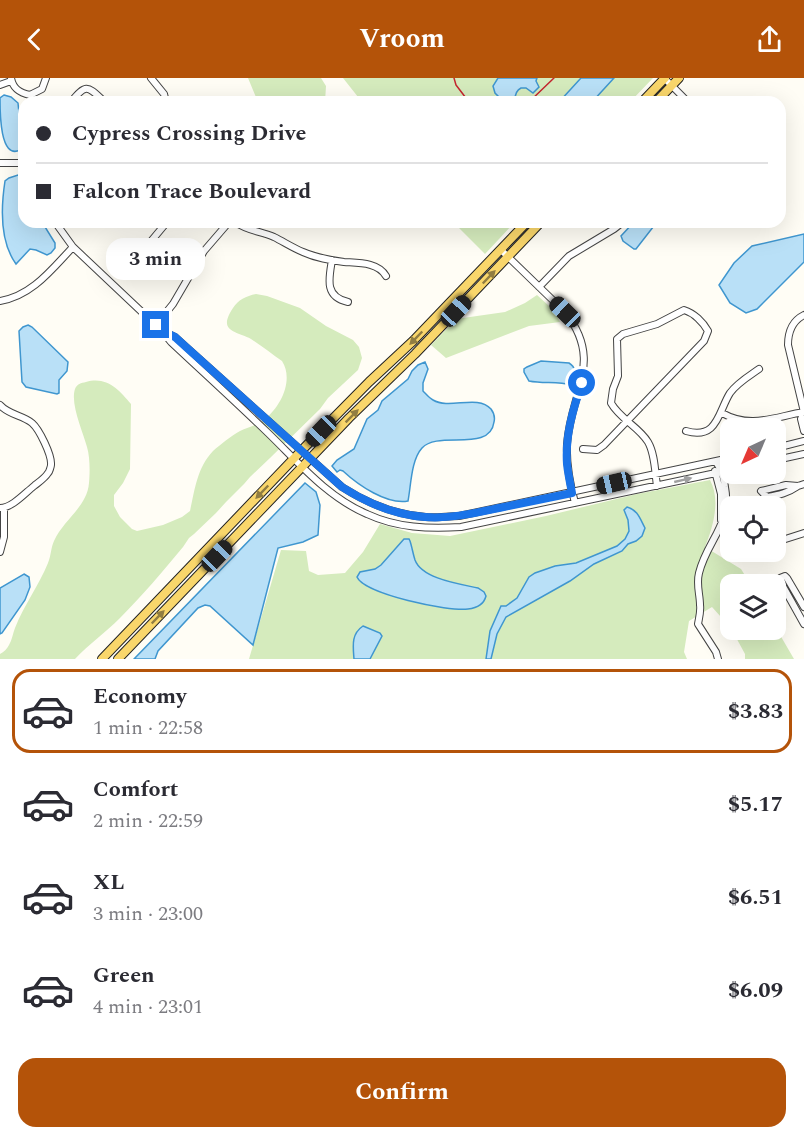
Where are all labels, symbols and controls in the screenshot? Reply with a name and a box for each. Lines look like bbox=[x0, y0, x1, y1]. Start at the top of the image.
text: Vroom bbox=[359, 18, 445, 60]
icon: back bbox=[18, 23, 51, 56]
icon: share bbox=[753, 23, 786, 56]
text: Cypress Crossing Drive bbox=[72, 117, 306, 150]
text: Falcon Trace Boulevard bbox=[72, 175, 311, 208]
callout: 3 min bbox=[106, 238, 206, 280]
text: 3 min bbox=[129, 244, 182, 274]
one-way arrow bbox=[481, 270, 495, 284]
car bbox=[437, 292, 475, 330]
car bbox=[546, 293, 584, 331]
route end bbox=[142, 311, 169, 338]
one-way arrow bbox=[410, 330, 424, 344]
route start bbox=[568, 369, 595, 396]
one-way arrow bbox=[344, 409, 358, 423]
car bbox=[302, 412, 340, 450]
north arrow bbox=[720, 418, 786, 484]
map controls bbox=[720, 418, 786, 640]
car bbox=[594, 470, 634, 496]
one-way arrow bbox=[674, 474, 692, 484]
one-way arrow bbox=[255, 485, 269, 499]
button: locate bbox=[720, 496, 786, 562]
car bbox=[198, 537, 236, 575]
button: layers bbox=[720, 574, 786, 640]
one-way arrow bbox=[151, 610, 165, 624]
text: Economy bbox=[93, 680, 186, 713]
icon: car bbox=[21, 684, 75, 738]
text: $3.83 bbox=[728, 695, 783, 728]
text: 1 min · 22:58 bbox=[93, 713, 203, 743]
text: Comfort bbox=[93, 773, 178, 806]
icon: car bbox=[21, 777, 75, 831]
text: $5.17 bbox=[728, 788, 783, 821]
text: 2 min · 22:59 bbox=[93, 806, 203, 836]
text: XL bbox=[93, 866, 124, 899]
icon: car bbox=[21, 870, 75, 924]
text: $6.51 bbox=[728, 881, 783, 914]
text: 3 min · 23:00 bbox=[93, 899, 203, 929]
text: Green bbox=[93, 959, 155, 992]
icon: car bbox=[21, 963, 75, 1017]
text: $6.09 bbox=[728, 974, 783, 1007]
text: 4 min · 23:01 bbox=[93, 992, 203, 1022]
button: Confirm bbox=[18, 1058, 786, 1127]

